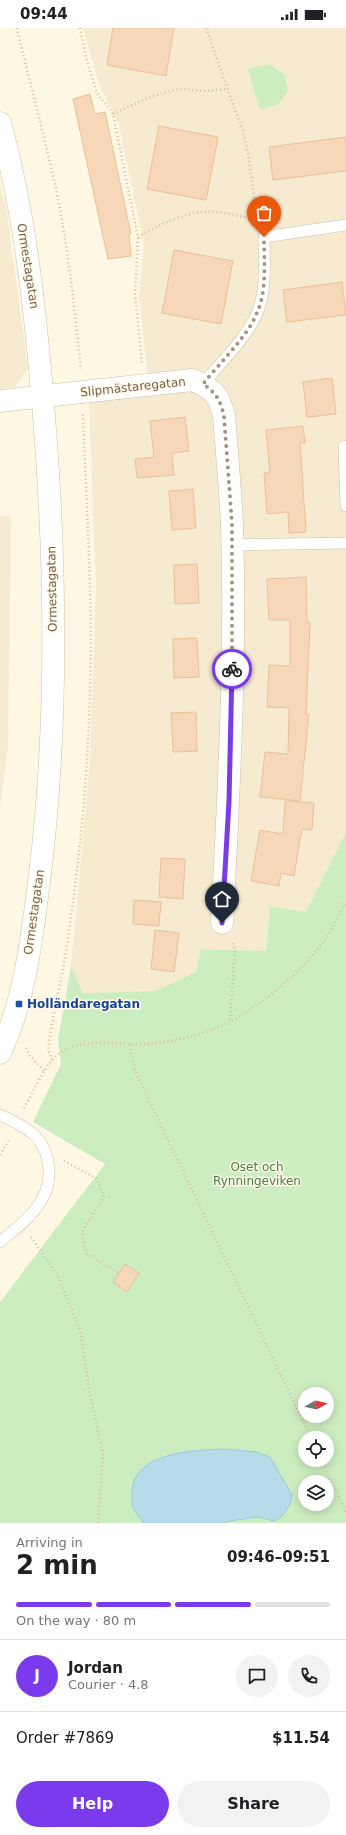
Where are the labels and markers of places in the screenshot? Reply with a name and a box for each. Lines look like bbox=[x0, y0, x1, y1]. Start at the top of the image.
pin bbox=[247, 196, 281, 237]
pin bbox=[205, 882, 239, 923]
place label: Holländaregatan bbox=[27, 997, 140, 1011]
marker: Holländaregatan bbox=[14, 999, 24, 1009]

